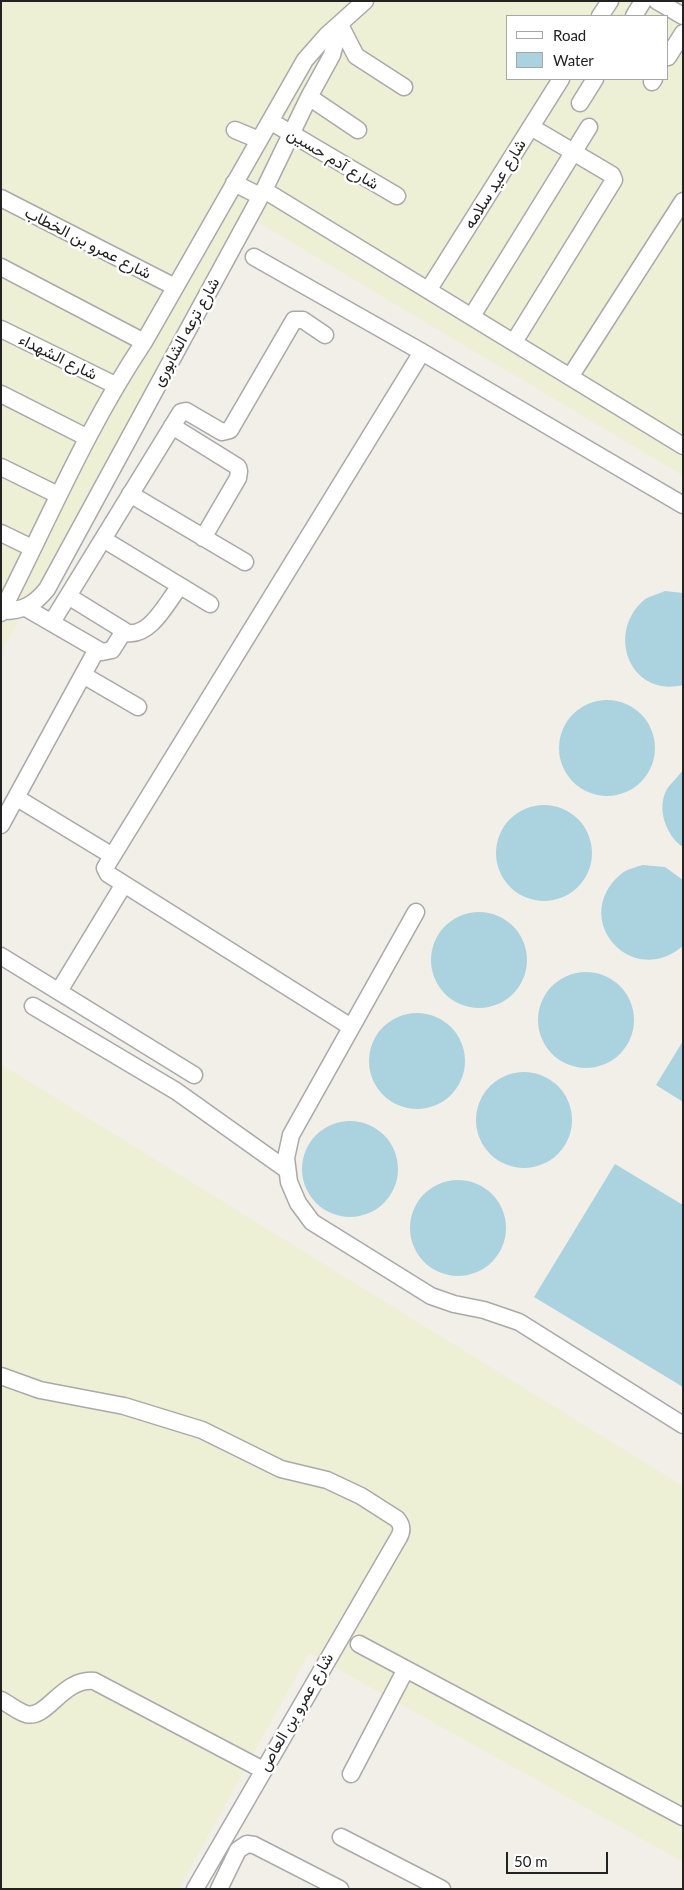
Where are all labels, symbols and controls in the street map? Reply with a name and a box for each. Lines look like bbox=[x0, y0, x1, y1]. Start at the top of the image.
legend bbox=[507, 15, 669, 80]
text: Road bbox=[553, 26, 586, 44]
text: Water bbox=[553, 51, 594, 69]
street label: شارع آدم حسين bbox=[284, 124, 382, 194]
street label: شارع عيد سلامه bbox=[460, 136, 530, 232]
street label: شارع عمرو بن الخطاب bbox=[21, 203, 155, 283]
street label: شارع ترعه الشابورى bbox=[148, 274, 224, 390]
street label: شارع الشهداء bbox=[16, 330, 100, 384]
street label: شارع عمرو بن العاص bbox=[254, 1650, 338, 1774]
scale bar bbox=[509, 1842, 612, 1874]
text: 50 m bbox=[514, 1852, 548, 1870]

